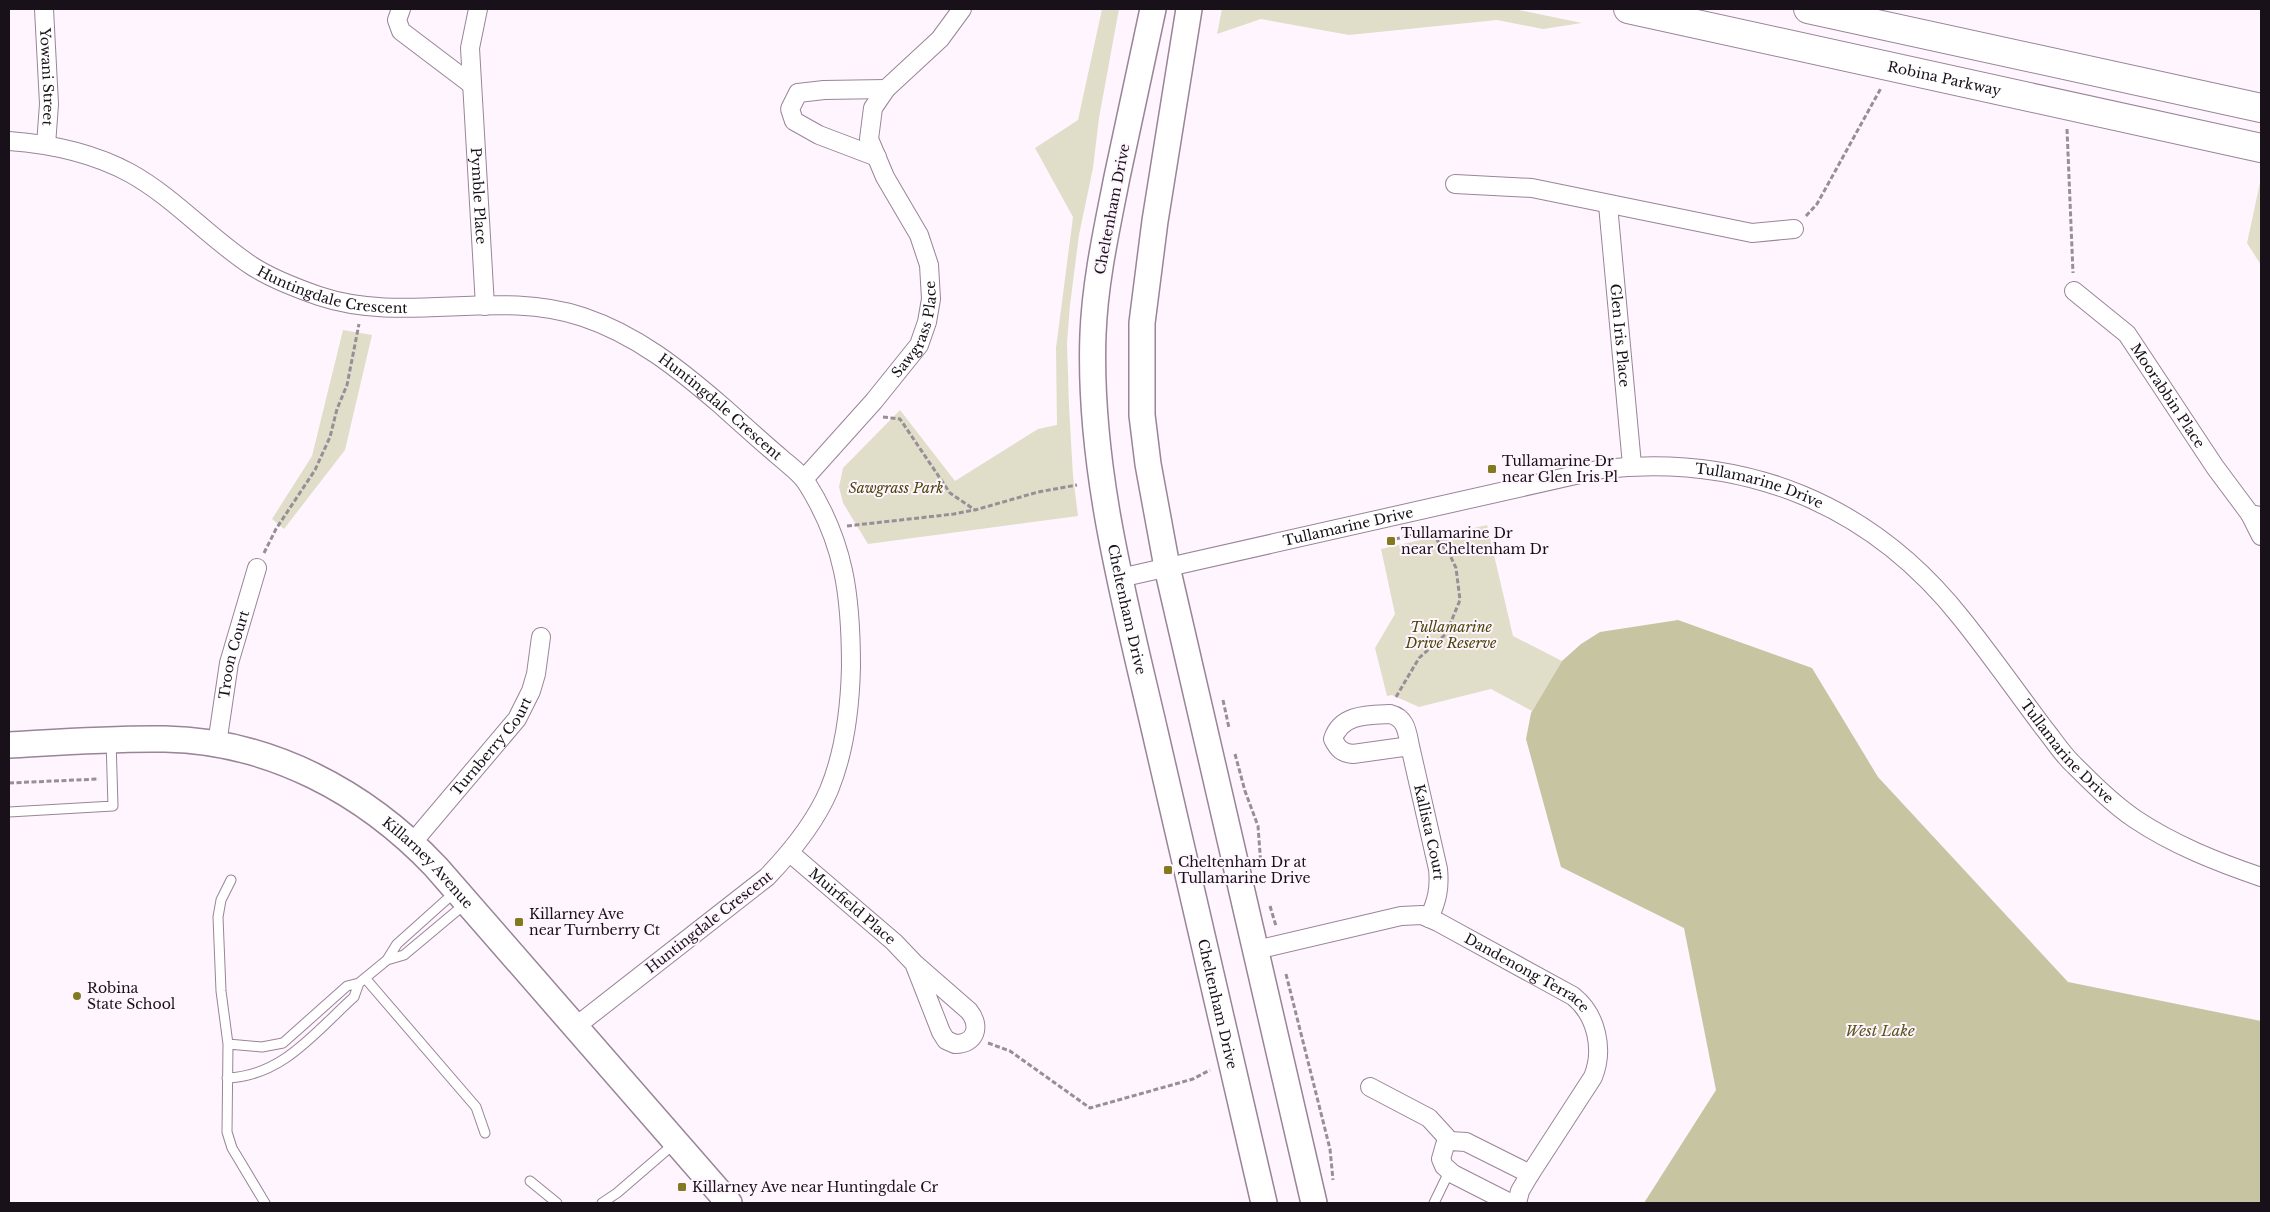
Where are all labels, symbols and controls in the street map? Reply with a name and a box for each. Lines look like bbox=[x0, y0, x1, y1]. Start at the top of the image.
street label: Yowani Street bbox=[36, 27, 58, 127]
street label: Robina Parkway bbox=[1886, 57, 2003, 100]
street label: Cheltenham Drive bbox=[1090, 142, 1134, 276]
street label: Pymble Place bbox=[467, 147, 490, 245]
street label: Huntingdale Crescent bbox=[254, 262, 408, 317]
street label: Sawgrass Place bbox=[887, 280, 940, 381]
street label: Glen Iris Place bbox=[1606, 283, 1634, 388]
street label: Moorabbin Place bbox=[2127, 340, 2209, 451]
street label: Huntingdale Crescent bbox=[655, 349, 786, 465]
place label: Tullamarine Dr near Glen Iris Pl bbox=[1502, 452, 1618, 486]
street label: Tullamarine Drive bbox=[1694, 459, 1826, 512]
marker: Tullamarine Dr near Glen Iris Pl bbox=[1486, 463, 1498, 475]
park label: Sawgrass Park bbox=[848, 479, 944, 497]
street label: Tullamarine Drive bbox=[1282, 503, 1415, 550]
place label: Tullamarine Dr near Cheltenham Dr bbox=[1401, 524, 1549, 558]
marker: Tullamarine Dr near Cheltenham Dr bbox=[1385, 535, 1397, 547]
street label: Cheltenham Drive bbox=[1104, 543, 1150, 676]
street label: Troon Court bbox=[215, 608, 253, 700]
park label: Tullamarine Drive Reserve bbox=[1405, 618, 1497, 652]
street label: Turnberry Court bbox=[447, 693, 536, 799]
street label: Tullamarine Drive bbox=[2017, 696, 2117, 807]
street label: Kallista Court bbox=[1410, 782, 1448, 881]
street label: Killarney Avenue bbox=[379, 813, 477, 912]
place label: Cheltenham Dr at Tullamarine Drive bbox=[1178, 853, 1311, 887]
street label: Muirfield Place bbox=[805, 864, 899, 948]
marker: Cheltenham Dr at Tullamarine Drive bbox=[1162, 864, 1174, 876]
street label: Huntingdale Crescent bbox=[642, 866, 777, 977]
place label: Killarney Ave near Turnberry Ct bbox=[529, 905, 661, 939]
marker: Killarney Ave near Turnberry Ct bbox=[513, 916, 525, 928]
street label: Dandenong Terrace bbox=[1461, 929, 1593, 1016]
street label: Cheltenham Drive bbox=[1194, 937, 1241, 1071]
place label: Robina State School bbox=[87, 979, 176, 1013]
marker: Robina State School bbox=[71, 990, 83, 1002]
water label: West Lake bbox=[1845, 1021, 1915, 1040]
place label: Killarney Ave near Huntingdale Cr bbox=[692, 1178, 938, 1196]
marker: Killarney Ave near Huntingdale Cr bbox=[676, 1181, 688, 1193]

